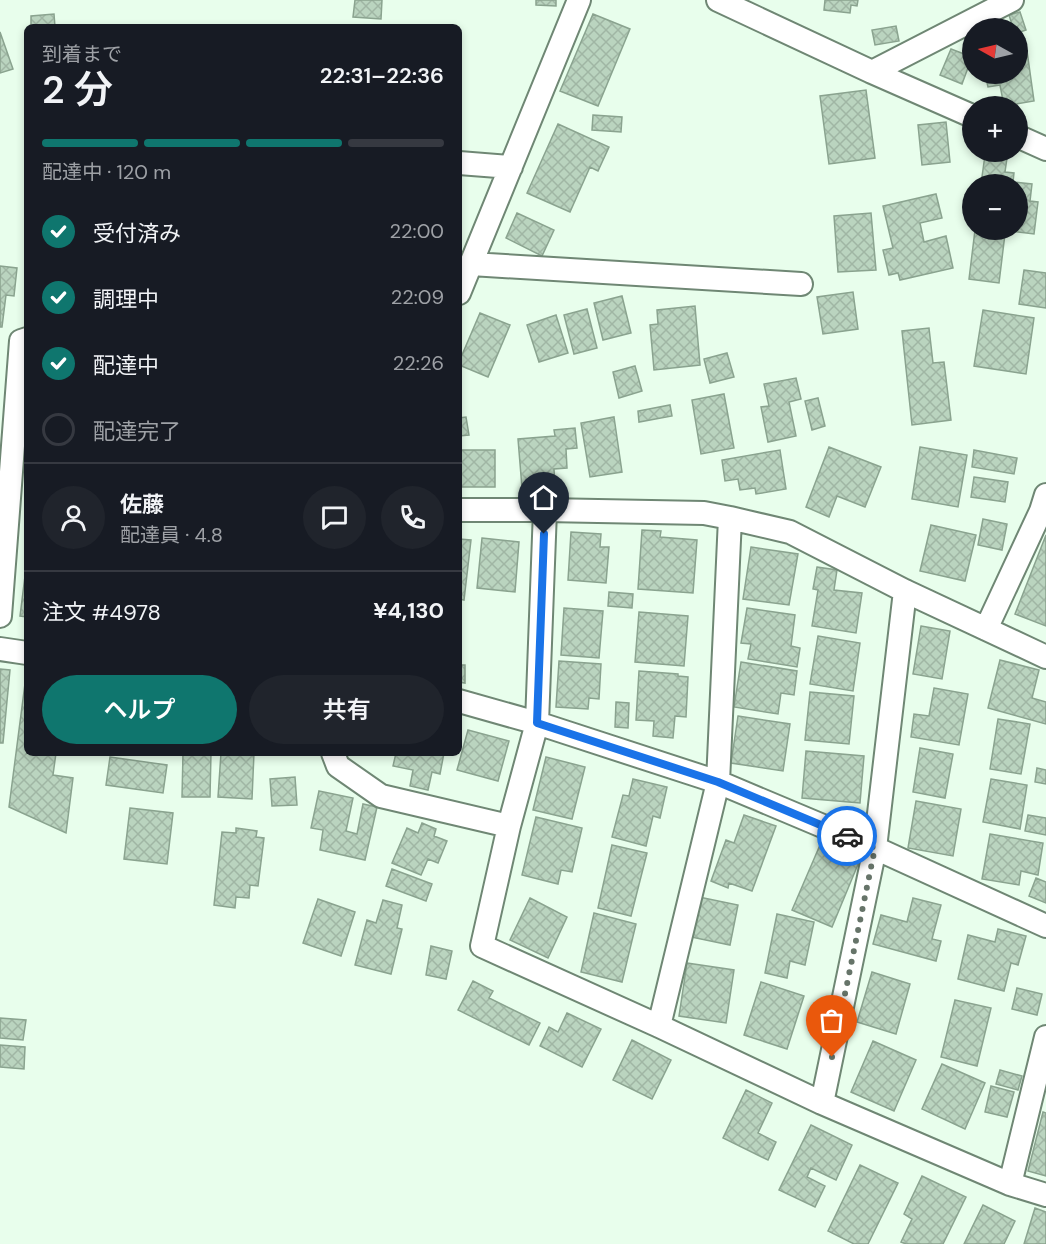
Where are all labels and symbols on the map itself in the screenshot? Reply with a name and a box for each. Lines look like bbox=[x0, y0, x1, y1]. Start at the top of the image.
north arrow bbox=[962, 18, 1028, 84]
pin bbox=[518, 472, 569, 534]
courier bbox=[817, 806, 877, 866]
pin bbox=[806, 995, 857, 1057]

